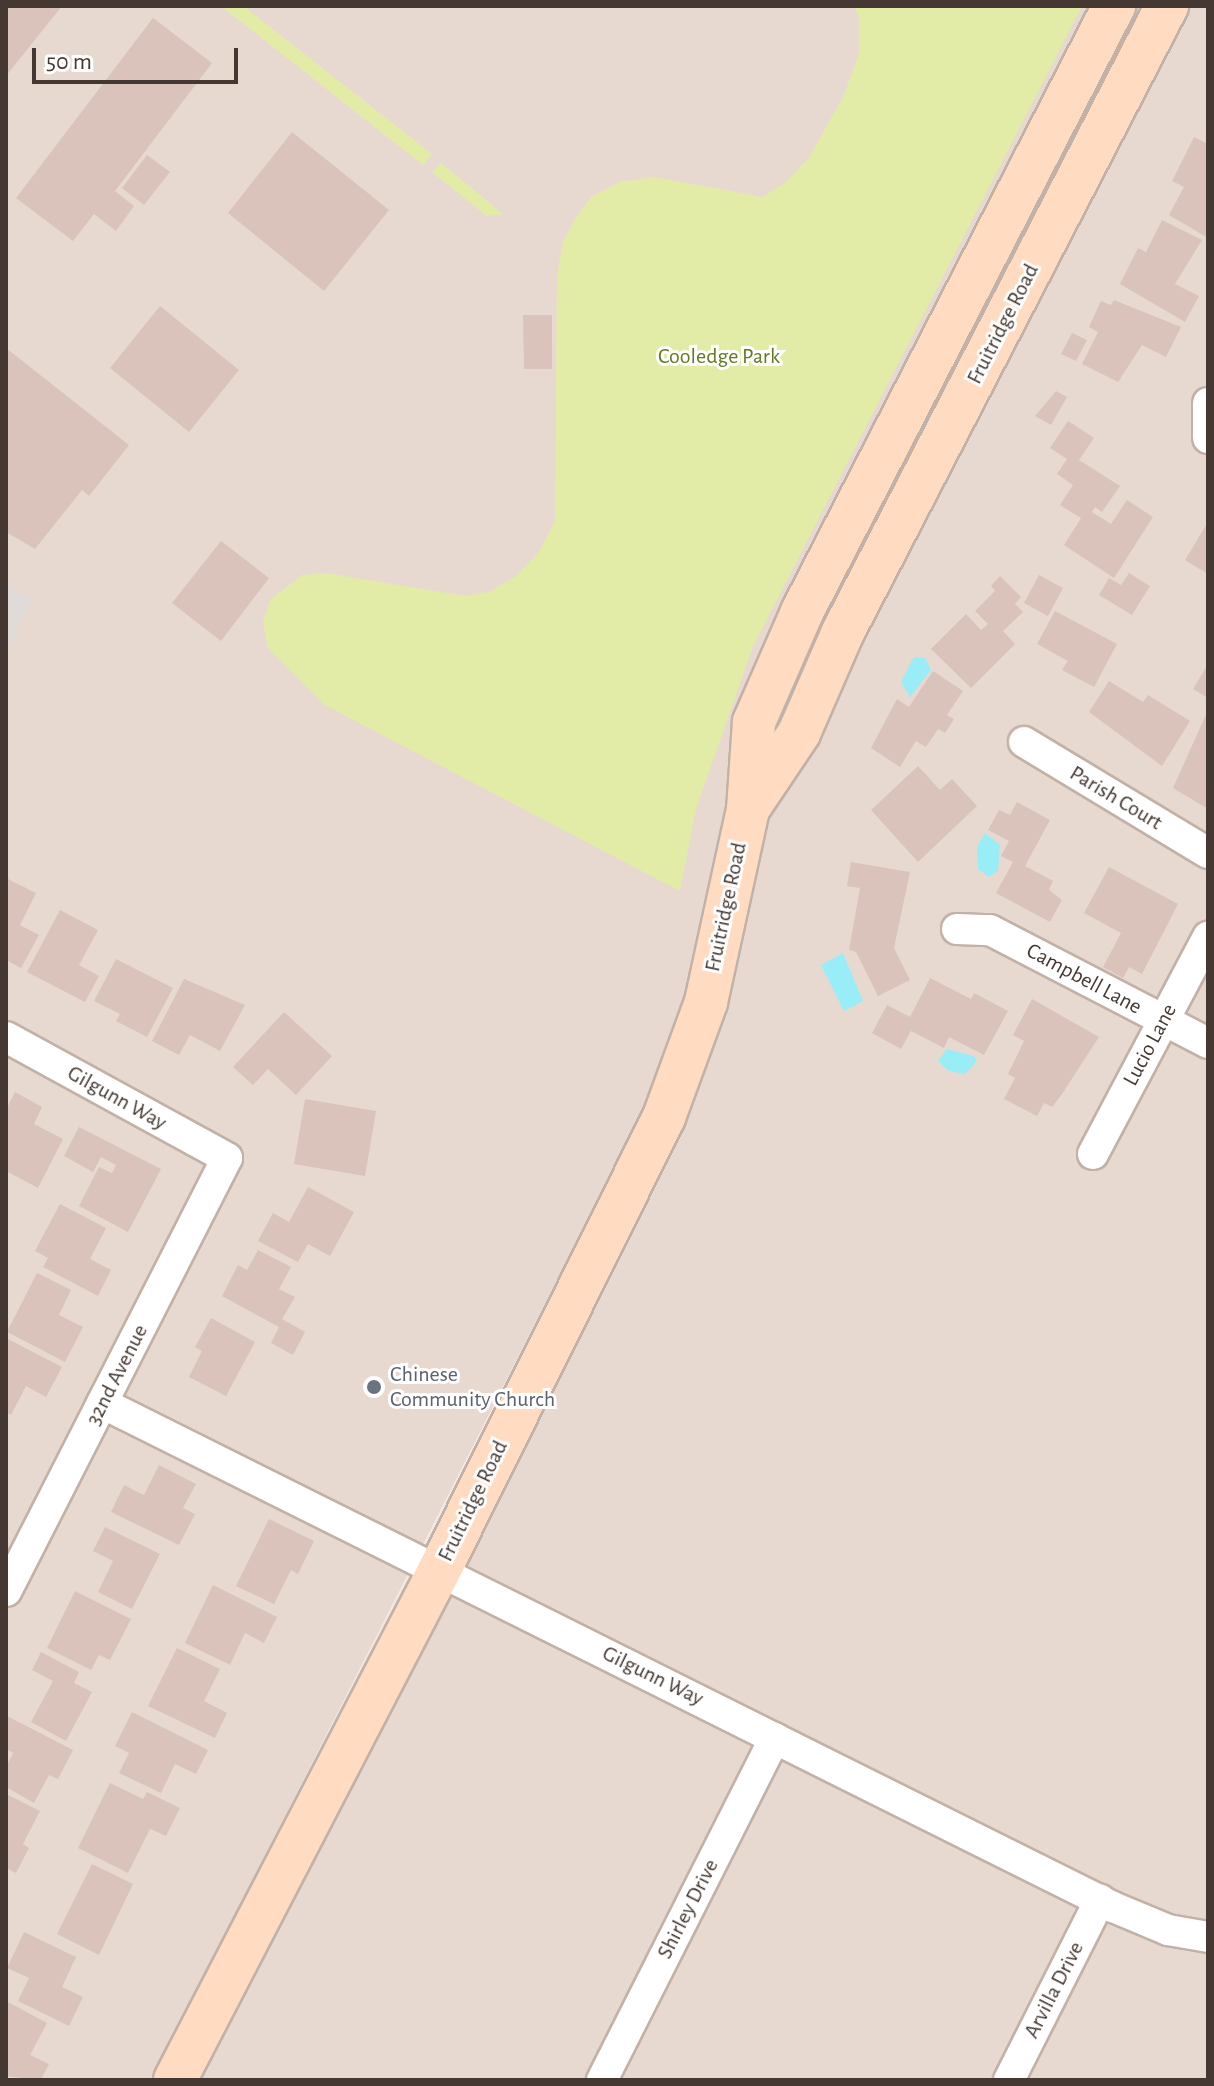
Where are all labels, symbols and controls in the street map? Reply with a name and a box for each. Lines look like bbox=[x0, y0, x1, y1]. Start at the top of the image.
scale bar bbox=[36, 32, 242, 82]
text: 50 m bbox=[46, 50, 92, 74]
street label: Fruitridge Road bbox=[961, 259, 1045, 389]
park label: Cooledge Park bbox=[658, 344, 780, 370]
street label: Parish Court bbox=[1065, 760, 1167, 836]
street label: Fruitridge Road bbox=[699, 840, 753, 974]
street label: Campbell Lane bbox=[1022, 938, 1146, 1020]
street label: Lucio Lane bbox=[1117, 999, 1183, 1091]
street label: Gilgunn Way bbox=[63, 1060, 171, 1136]
street label: 32nd Avenue bbox=[80, 1320, 154, 1430]
place label: Chinese Community Church bbox=[390, 1361, 555, 1412]
marker: Chinese Community Church bbox=[365, 1378, 383, 1396]
street label: Fruitridge Road bbox=[432, 1436, 514, 1566]
street label: Gilgunn Way bbox=[598, 1640, 708, 1712]
street label: Shirley Drive bbox=[652, 1855, 724, 1963]
street label: Arvilla Drive bbox=[1018, 1937, 1090, 2043]

